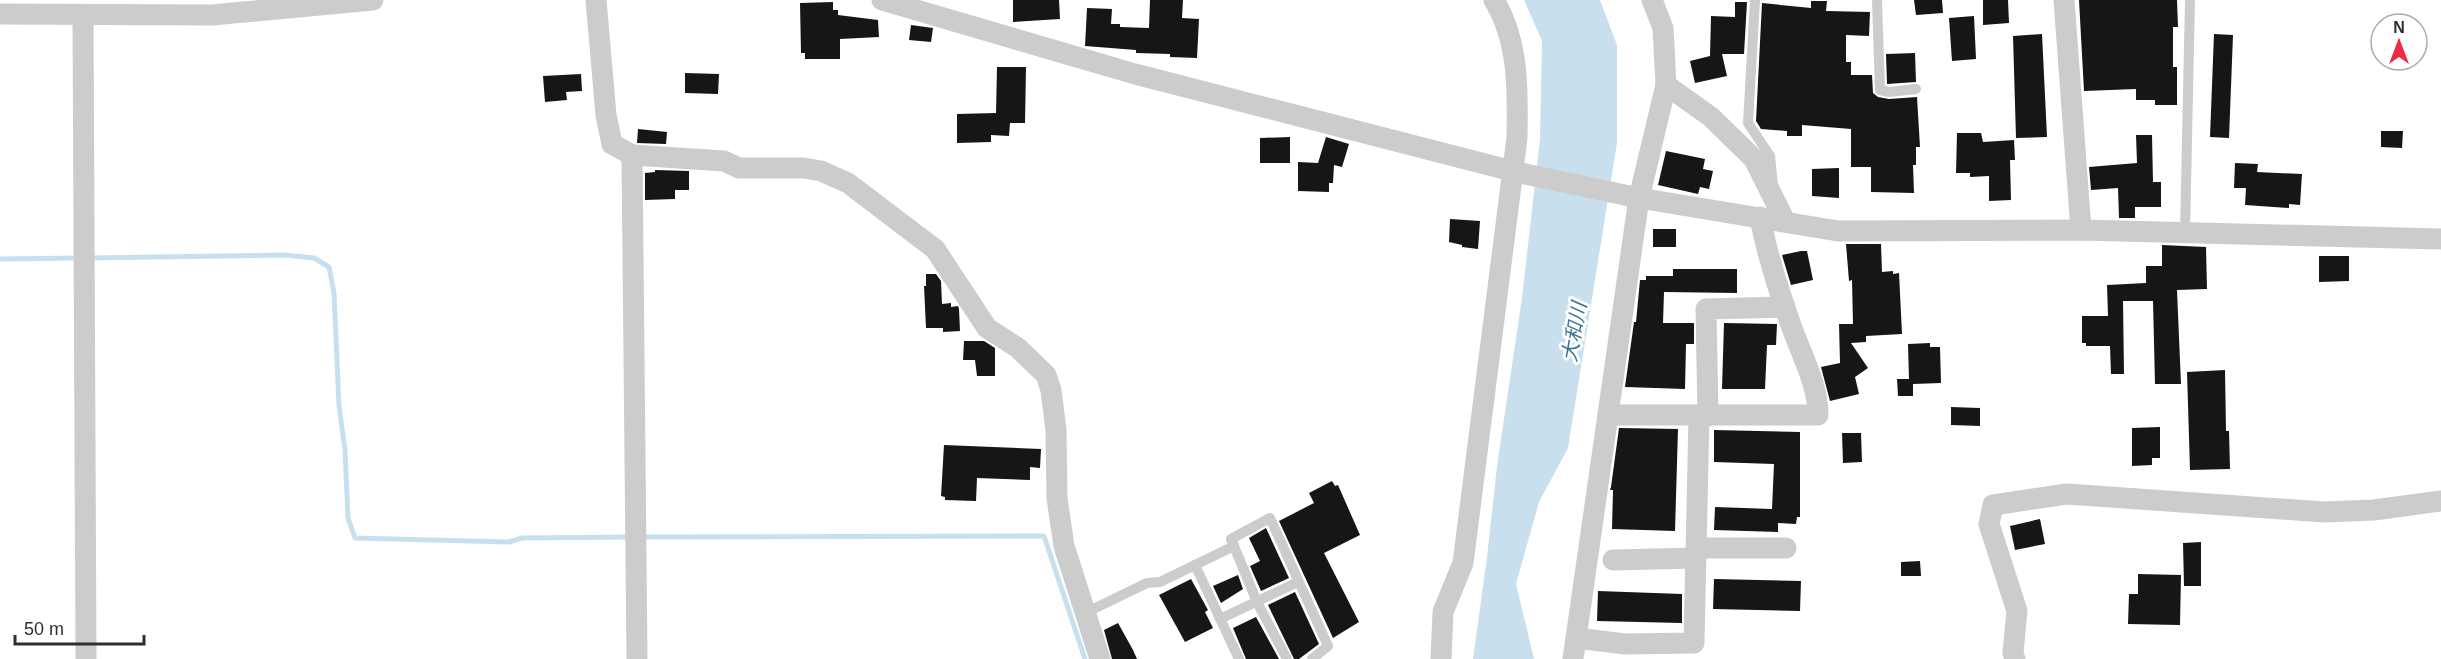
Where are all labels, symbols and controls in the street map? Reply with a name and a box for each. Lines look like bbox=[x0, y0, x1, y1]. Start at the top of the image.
north arrow bbox=[2369, 12, 2429, 72]
text: N bbox=[2393, 19, 2405, 36]
water label: 大和川 bbox=[1558, 299, 1590, 363]
scale bar bbox=[15, 608, 144, 646]
text: 50 m bbox=[24, 619, 64, 639]

